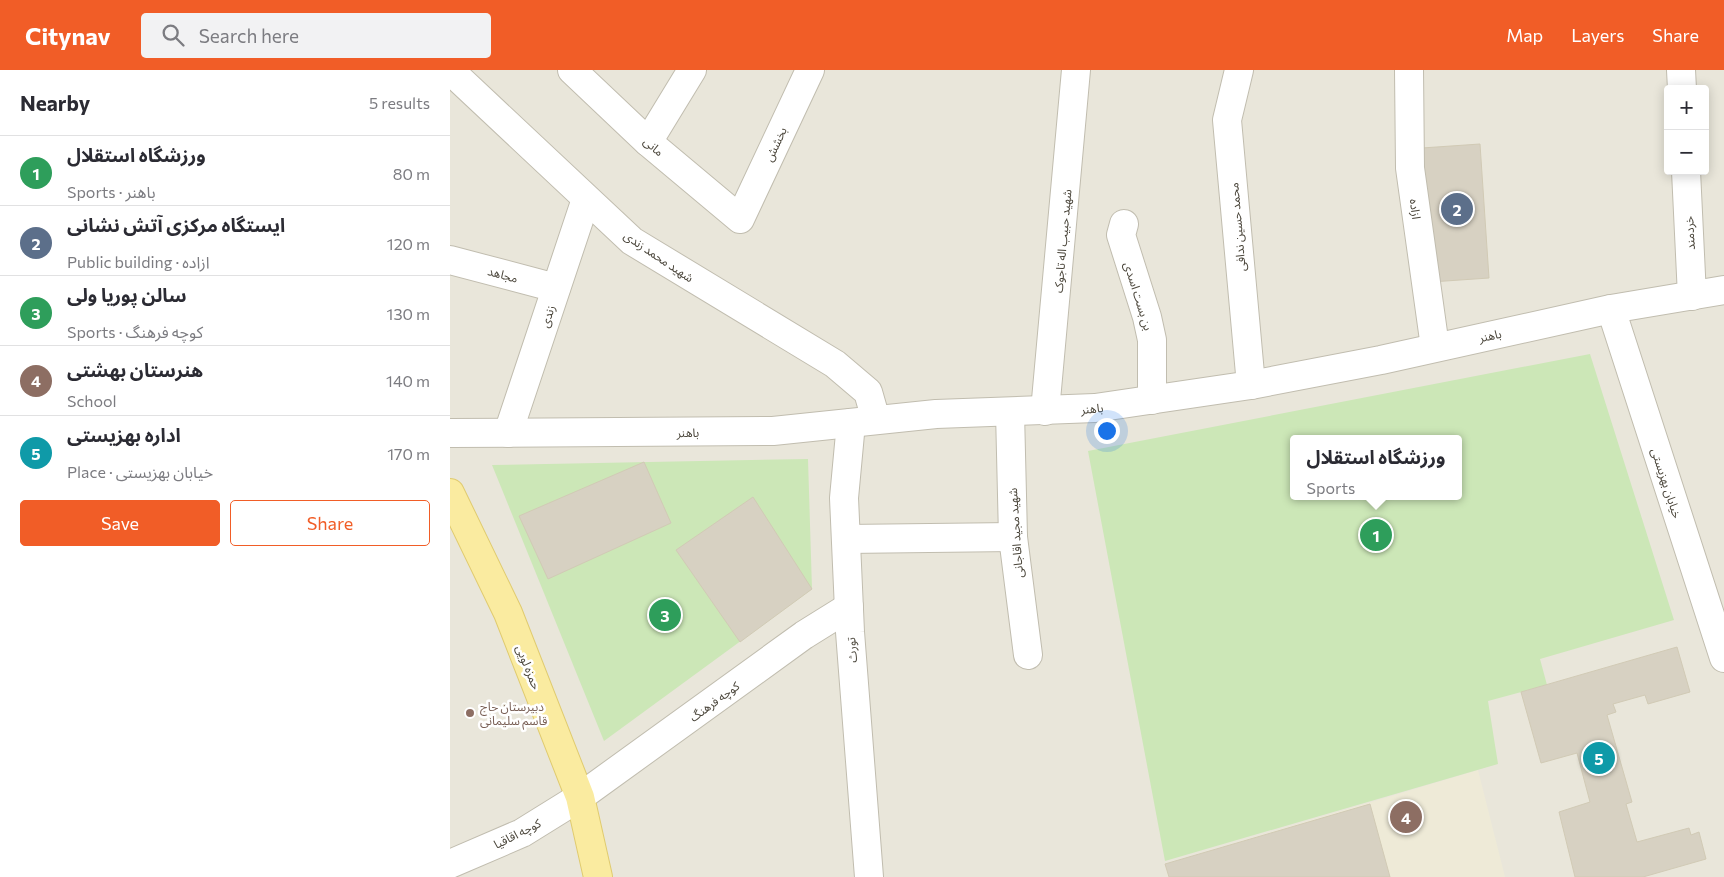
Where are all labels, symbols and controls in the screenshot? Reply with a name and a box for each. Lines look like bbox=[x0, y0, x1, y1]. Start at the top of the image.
search box bbox=[141, 13, 491, 58]
text: Citynav bbox=[25, 21, 111, 50]
icon: search bbox=[159, 21, 187, 49]
text: Search here bbox=[199, 24, 299, 47]
text: Map bbox=[1506, 24, 1543, 46]
text: Layers bbox=[1571, 24, 1624, 46]
text: Share bbox=[1652, 24, 1699, 46]
map controls bbox=[1664, 85, 1709, 175]
button: + bbox=[1664, 85, 1709, 130]
text: Nearby bbox=[20, 90, 90, 115]
text: 5 results bbox=[369, 93, 430, 112]
street label: بخشش bbox=[761, 125, 790, 164]
button: − bbox=[1664, 130, 1709, 175]
street label: مانی bbox=[641, 134, 667, 159]
text: ورزشگاه استقلال bbox=[67, 143, 206, 166]
text: 1 bbox=[32, 164, 40, 183]
text: 80 m bbox=[393, 164, 430, 183]
text: Sports · باهنر bbox=[67, 182, 156, 201]
street label: محمد حسین ندافی bbox=[1226, 182, 1249, 272]
street label: شهید حبیب اله تاجوک bbox=[1050, 189, 1075, 294]
pin: 2 bbox=[1441, 190, 1473, 228]
street label: ازاده bbox=[1407, 198, 1424, 220]
text: ایستگاه مرکزی آتش نشانی bbox=[67, 213, 285, 236]
street label: خردمند bbox=[1681, 216, 1698, 250]
street label: شهید محمد زندی bbox=[621, 228, 696, 285]
text: 2 bbox=[31, 234, 41, 253]
text: 120 m bbox=[387, 234, 430, 253]
text: Public building · ازاده bbox=[67, 252, 209, 271]
street label: بن بست اسدی bbox=[1121, 260, 1156, 332]
street label: مجاهد bbox=[486, 263, 520, 286]
text: سالن پوریا ولی bbox=[67, 283, 186, 306]
street label: زندی bbox=[537, 303, 558, 329]
text: 3 bbox=[31, 304, 41, 323]
text: 130 m bbox=[387, 304, 430, 323]
text: Sports · کوچه فرهنگ bbox=[67, 322, 203, 341]
street label: باهنر bbox=[1477, 326, 1503, 345]
text: هنرستان بهشتی bbox=[67, 358, 203, 381]
text: 4 bbox=[31, 371, 41, 390]
text: 140 m bbox=[386, 371, 430, 390]
text: School bbox=[67, 391, 117, 410]
street label: باهنر bbox=[1079, 400, 1104, 417]
your location bbox=[1094, 418, 1120, 444]
text: اداره بهزیستی bbox=[67, 423, 181, 446]
street label: باهنر bbox=[676, 425, 699, 440]
popup bbox=[1290, 435, 1462, 500]
text: 5 bbox=[31, 444, 41, 463]
text: 170 m bbox=[387, 444, 430, 463]
text: ورزشگاه استقلال bbox=[1307, 445, 1445, 468]
street label: خیابان بهزیستی bbox=[1648, 446, 1685, 520]
text: Place · خیابان بهزیستی bbox=[67, 462, 213, 481]
text: Sports bbox=[1307, 478, 1355, 497]
street label: شهید مجید اقاجانی bbox=[1005, 488, 1026, 578]
button: Save bbox=[20, 500, 220, 546]
button: Share bbox=[230, 500, 430, 546]
pin: 1 bbox=[1360, 516, 1392, 554]
pin: 3 bbox=[649, 596, 681, 634]
street label: تورث bbox=[843, 636, 860, 663]
street label: حمزه لویی bbox=[513, 643, 544, 692]
street label: کوچه فرهنگ bbox=[686, 678, 744, 725]
place label: دبیرستان حاج قاسم سلیمانی bbox=[480, 699, 547, 730]
marker: دبیرستان حاج قاسم سلیمانی bbox=[464, 707, 476, 719]
pin: 5 bbox=[1583, 739, 1615, 777]
pin: 4 bbox=[1390, 798, 1422, 836]
street label: کوچه اقاقیا bbox=[491, 815, 545, 853]

